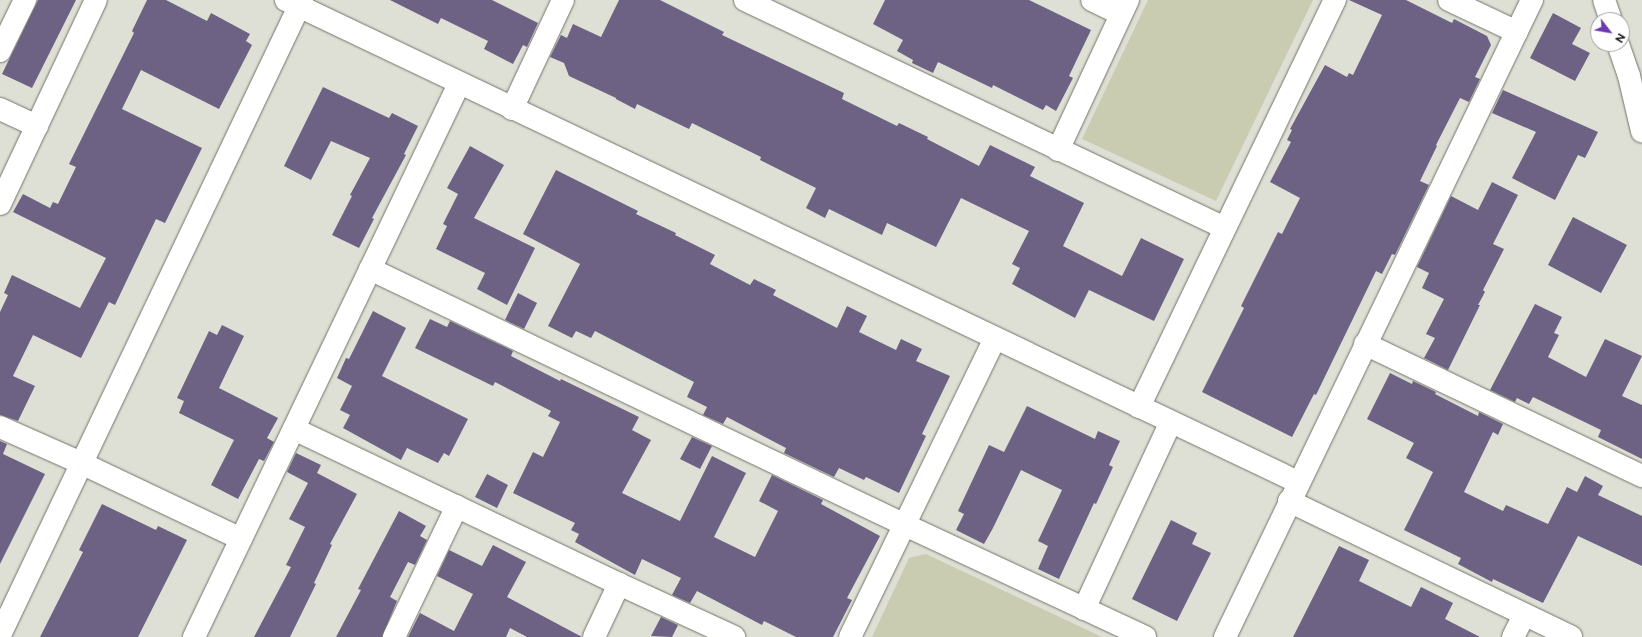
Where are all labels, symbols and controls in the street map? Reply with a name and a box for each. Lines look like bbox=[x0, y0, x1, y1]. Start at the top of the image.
north arrow bbox=[1590, 12, 1630, 52]
text: N bbox=[1612, 31, 1628, 45]

